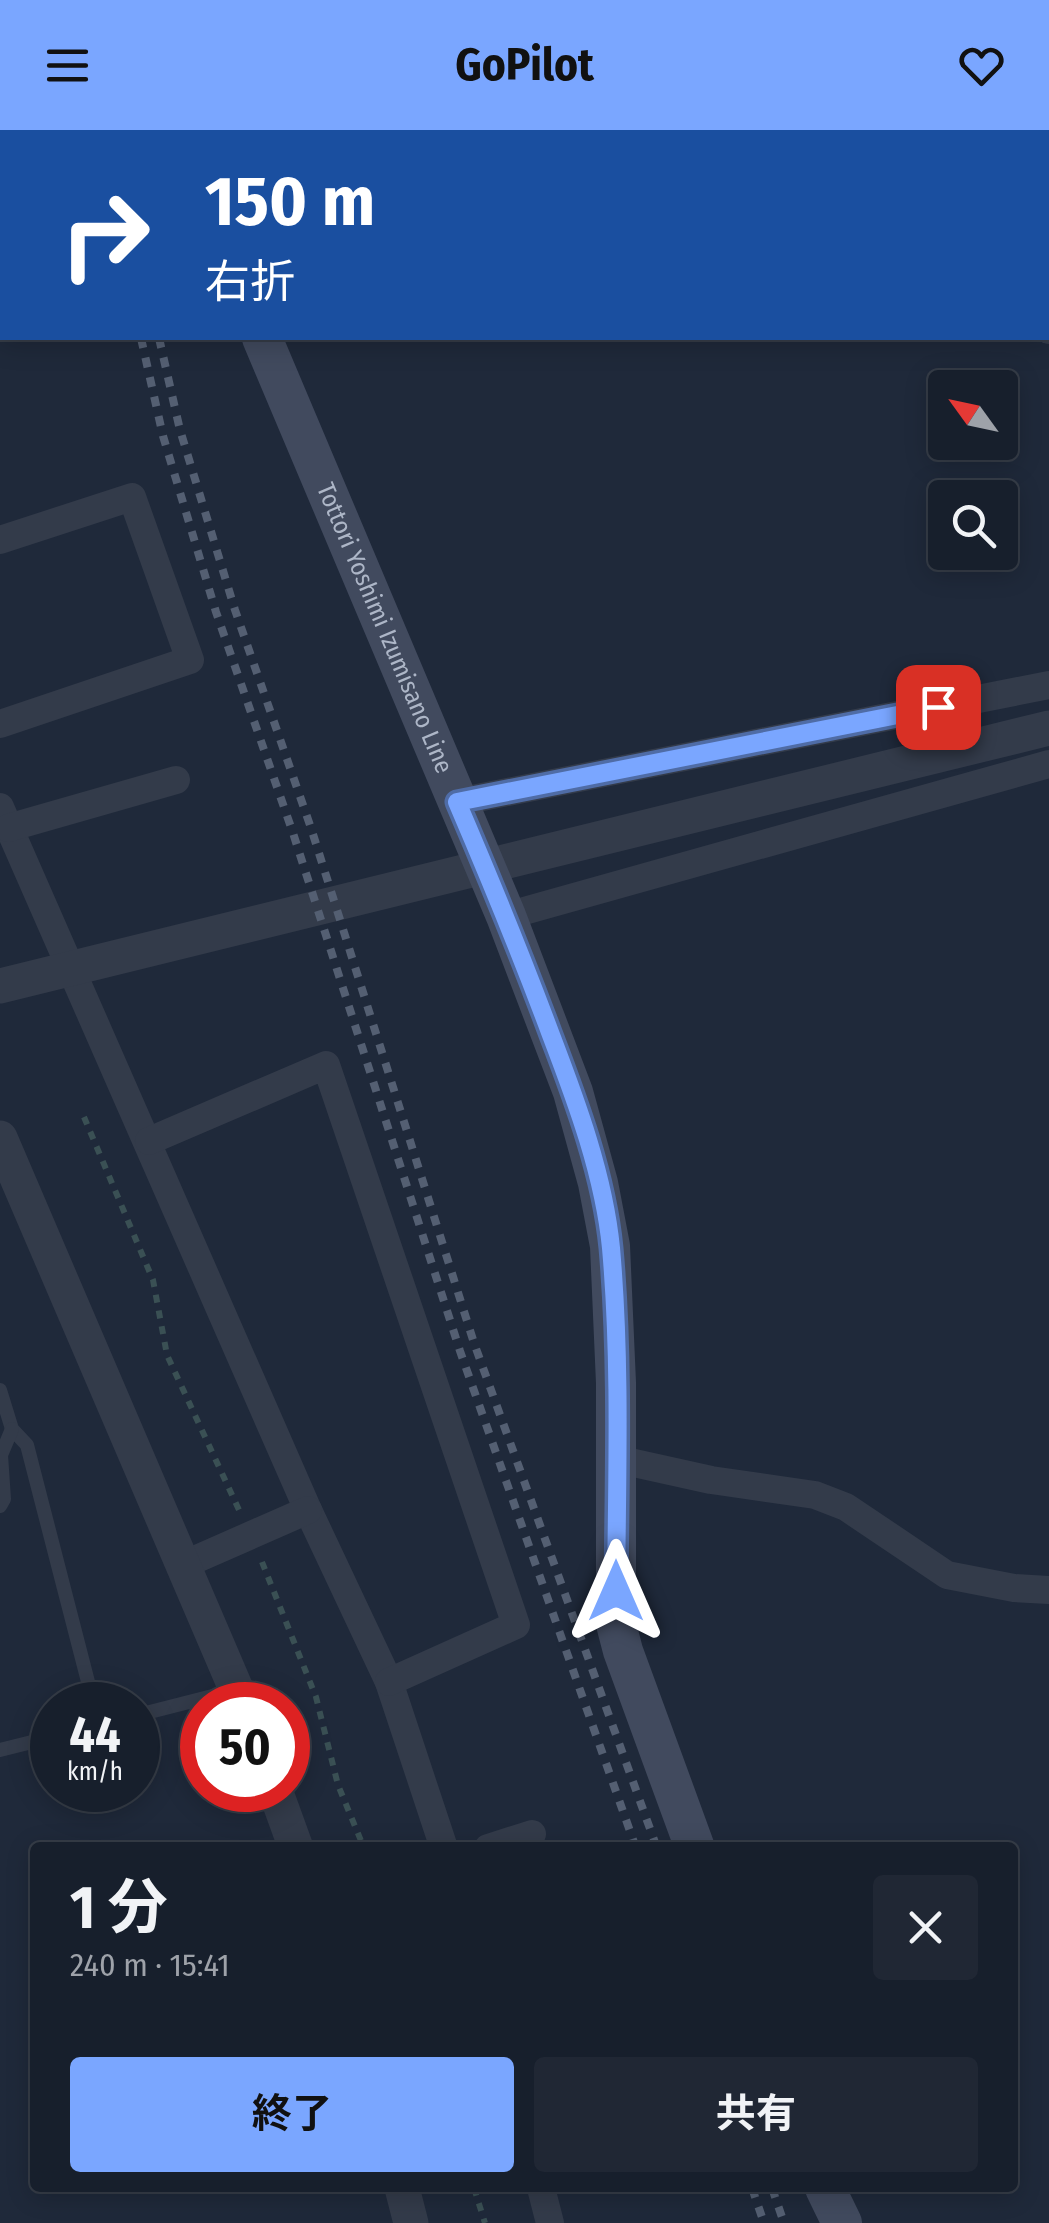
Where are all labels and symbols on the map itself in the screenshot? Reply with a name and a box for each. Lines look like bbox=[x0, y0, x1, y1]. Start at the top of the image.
north arrow bbox=[928, 370, 1018, 460]
street label: Tottori Yoshimi Izumisano Line bbox=[310, 479, 459, 778]
pin bbox=[896, 665, 981, 750]
position arrow bbox=[564, 1539, 668, 1643]
speed limit sign: 50 bbox=[180, 1682, 310, 1812]

